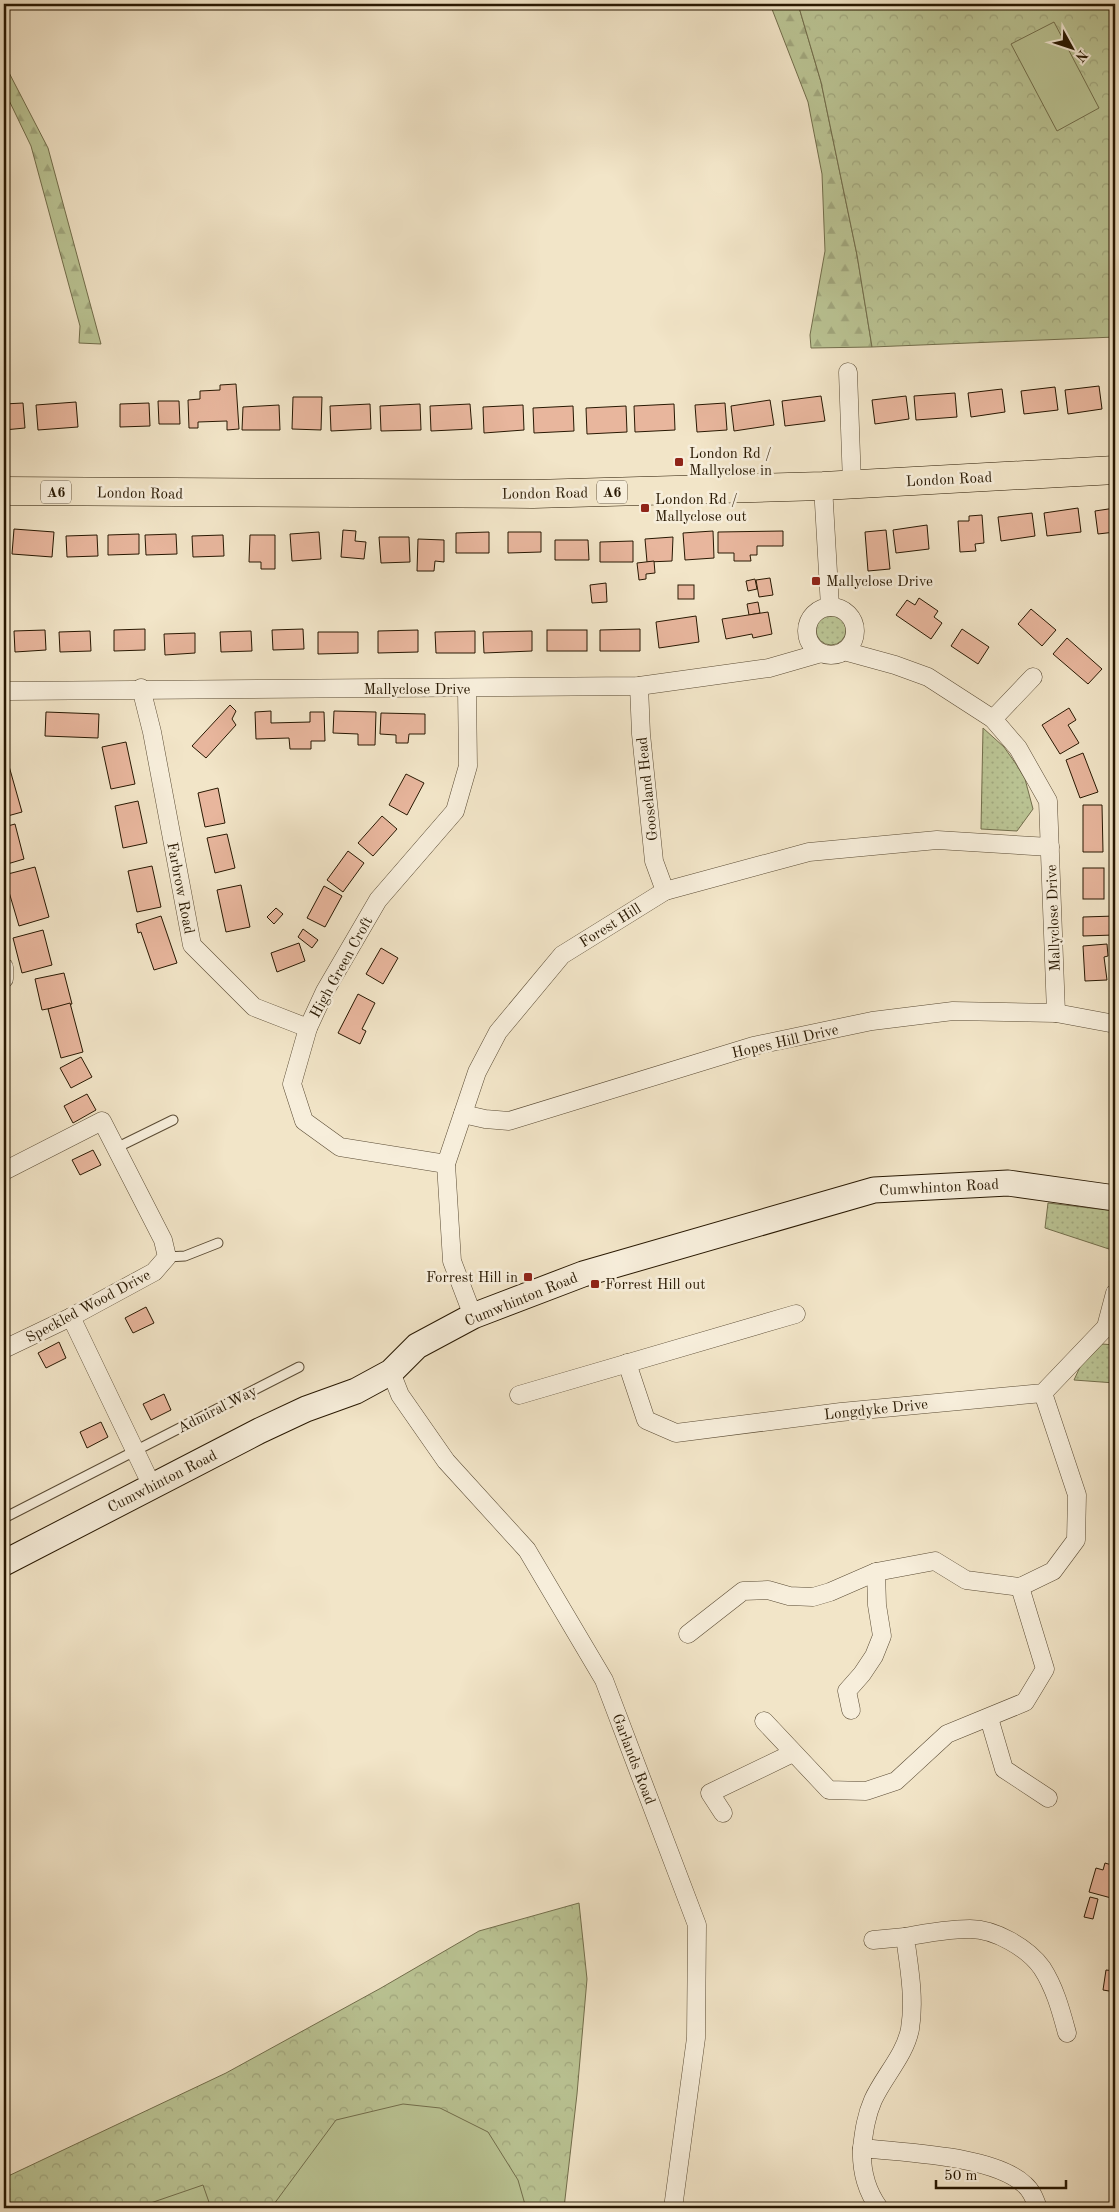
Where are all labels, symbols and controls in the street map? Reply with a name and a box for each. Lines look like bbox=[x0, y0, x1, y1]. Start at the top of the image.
north arrow bbox=[1046, 22, 1096, 72]
text: N bbox=[1072, 47, 1090, 65]
place label: London Rd / Mallyclose in bbox=[689, 447, 772, 479]
marker: London Rd / Mallyclose in bbox=[673, 456, 685, 468]
street label: London Road bbox=[905, 471, 993, 490]
road number: A6 bbox=[41, 481, 71, 504]
road number: A6 bbox=[597, 481, 627, 504]
street label: London Road bbox=[97, 486, 184, 503]
street label: London Road bbox=[502, 486, 589, 503]
place label: London Rd / Mallyclose out bbox=[655, 493, 747, 525]
marker: London Rd / Mallyclose out bbox=[639, 502, 651, 514]
marker: Mallyclose Drive bbox=[810, 575, 822, 587]
place label: Mallyclose Drive bbox=[826, 575, 933, 590]
street label: Mallyclose Drive bbox=[364, 683, 471, 698]
street label: Gooseland Head bbox=[636, 736, 661, 842]
street label: Farbrow Road bbox=[163, 841, 196, 936]
street label: Mallyclose Drive bbox=[1045, 864, 1064, 972]
street label: Forest Hill bbox=[577, 902, 644, 951]
street label: High Green Croft bbox=[308, 915, 376, 1021]
street label: Hopes Hill Drive bbox=[731, 1023, 840, 1062]
street label: Cumwhinton Road bbox=[879, 1178, 1000, 1199]
street label: Speckled Wood Drive bbox=[24, 1268, 154, 1347]
place label: Forrest Hill in bbox=[426, 1271, 518, 1286]
street label: Cumwhinton Road bbox=[463, 1271, 580, 1330]
marker: Forrest Hill in bbox=[522, 1271, 534, 1283]
marker: Forrest Hill out bbox=[589, 1278, 601, 1290]
place label: Forrest Hill out bbox=[605, 1278, 706, 1293]
street label: Admiral Way bbox=[176, 1384, 260, 1437]
street label: Longdyke Drive bbox=[823, 1398, 929, 1423]
street label: Cumwhinton Road bbox=[106, 1448, 220, 1516]
street label: Garlands Road bbox=[608, 1712, 657, 1807]
scale bar bbox=[936, 2157, 1066, 2189]
text: 50 m bbox=[944, 2169, 978, 2184]

